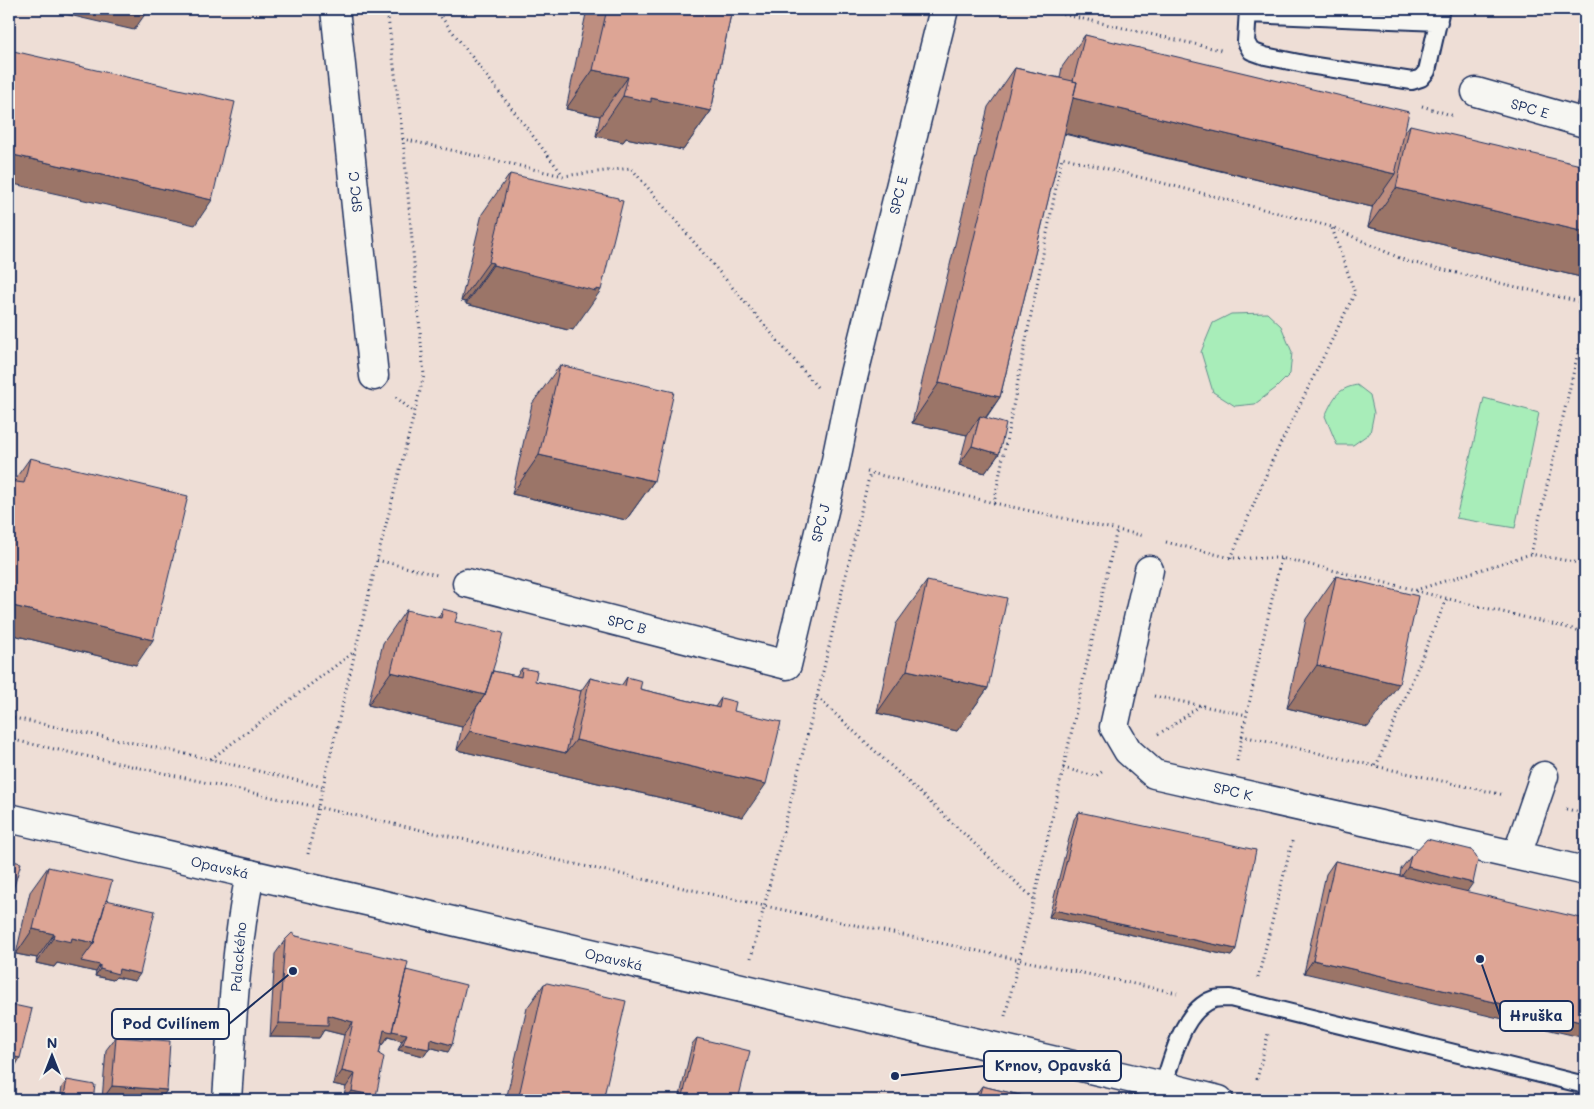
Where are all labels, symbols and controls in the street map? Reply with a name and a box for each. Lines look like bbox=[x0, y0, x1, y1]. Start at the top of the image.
street label: SPC E bbox=[1509, 94, 1551, 122]
street label: SPC C bbox=[343, 171, 367, 213]
street label: SPC E bbox=[884, 174, 912, 216]
street label: SPC J bbox=[806, 502, 834, 544]
street label: SPC B bbox=[605, 610, 649, 638]
street label: SPC K bbox=[1212, 777, 1255, 805]
street label: Opavská bbox=[189, 851, 251, 883]
street label: Palackého bbox=[225, 921, 251, 993]
street label: Opavská bbox=[583, 943, 645, 975]
callout: Hruška bbox=[1500, 1001, 1573, 1031]
text: Hruška bbox=[1509, 1005, 1563, 1025]
callout: Pod Cvilínem bbox=[112, 1009, 229, 1039]
text: Pod Cvilínem bbox=[122, 1013, 220, 1033]
north arrow bbox=[28, 1032, 78, 1082]
text: N bbox=[47, 1033, 57, 1052]
callout: Krnov, Opavská bbox=[984, 1051, 1121, 1081]
text: Krnov, Opavská bbox=[995, 1055, 1111, 1075]

